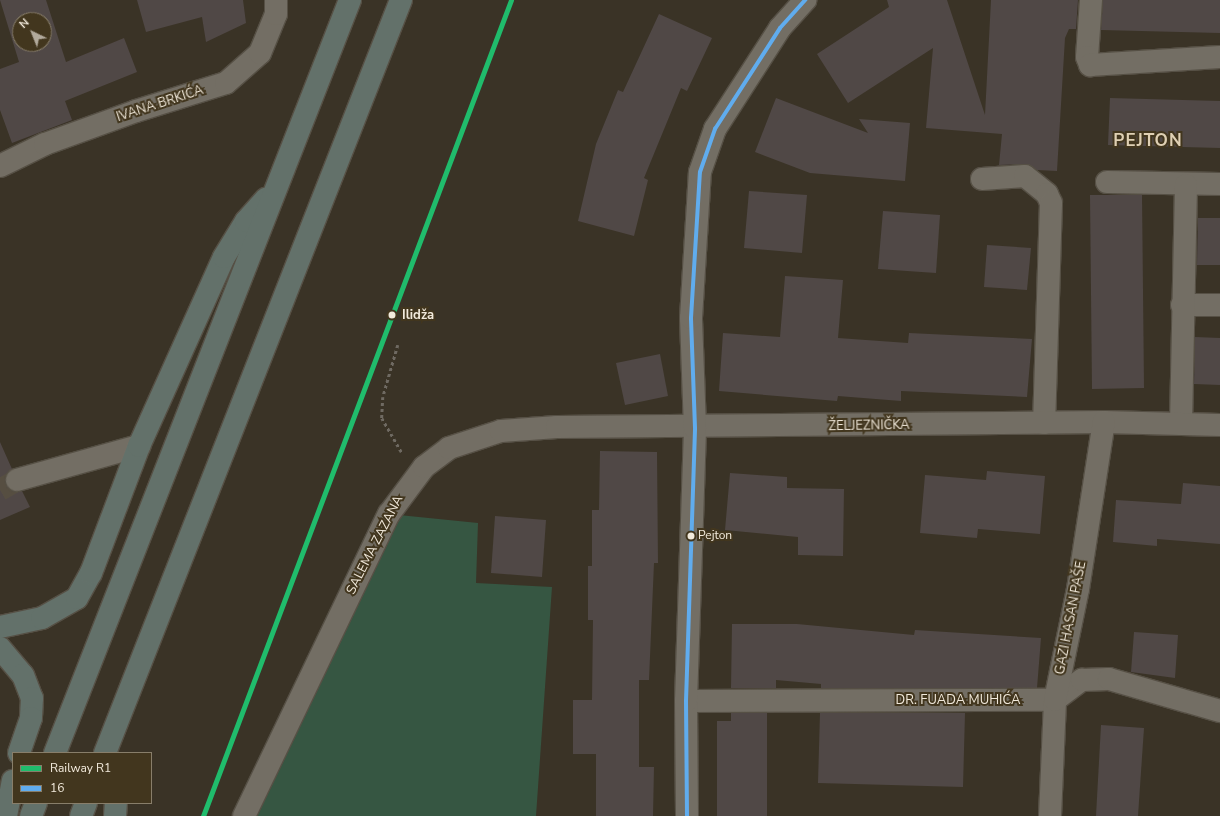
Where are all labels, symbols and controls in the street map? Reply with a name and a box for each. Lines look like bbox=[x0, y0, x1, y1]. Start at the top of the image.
north arrow bbox=[12, 12, 52, 52]
text: N bbox=[16, 15, 32, 32]
street label: IVANA BRKIĆA bbox=[115, 83, 205, 125]
district label: PEJTON bbox=[1113, 131, 1183, 151]
place label: Ilidža bbox=[402, 307, 434, 323]
marker: Ilidža bbox=[385, 308, 399, 322]
street label: ŽELJEZNIČKA bbox=[828, 417, 910, 435]
street label: SALEMA ZAZANA bbox=[343, 493, 407, 597]
place label: Pejton bbox=[698, 529, 732, 543]
marker: Pejton bbox=[686, 531, 696, 541]
street label: GAZI HASAN PAŠE bbox=[1052, 560, 1090, 676]
street label: DR. FUADA MUHIĆA bbox=[896, 692, 1020, 708]
legend bbox=[12, 752, 152, 804]
text: Railway R1 bbox=[50, 760, 111, 776]
text: 16 bbox=[50, 780, 64, 796]

